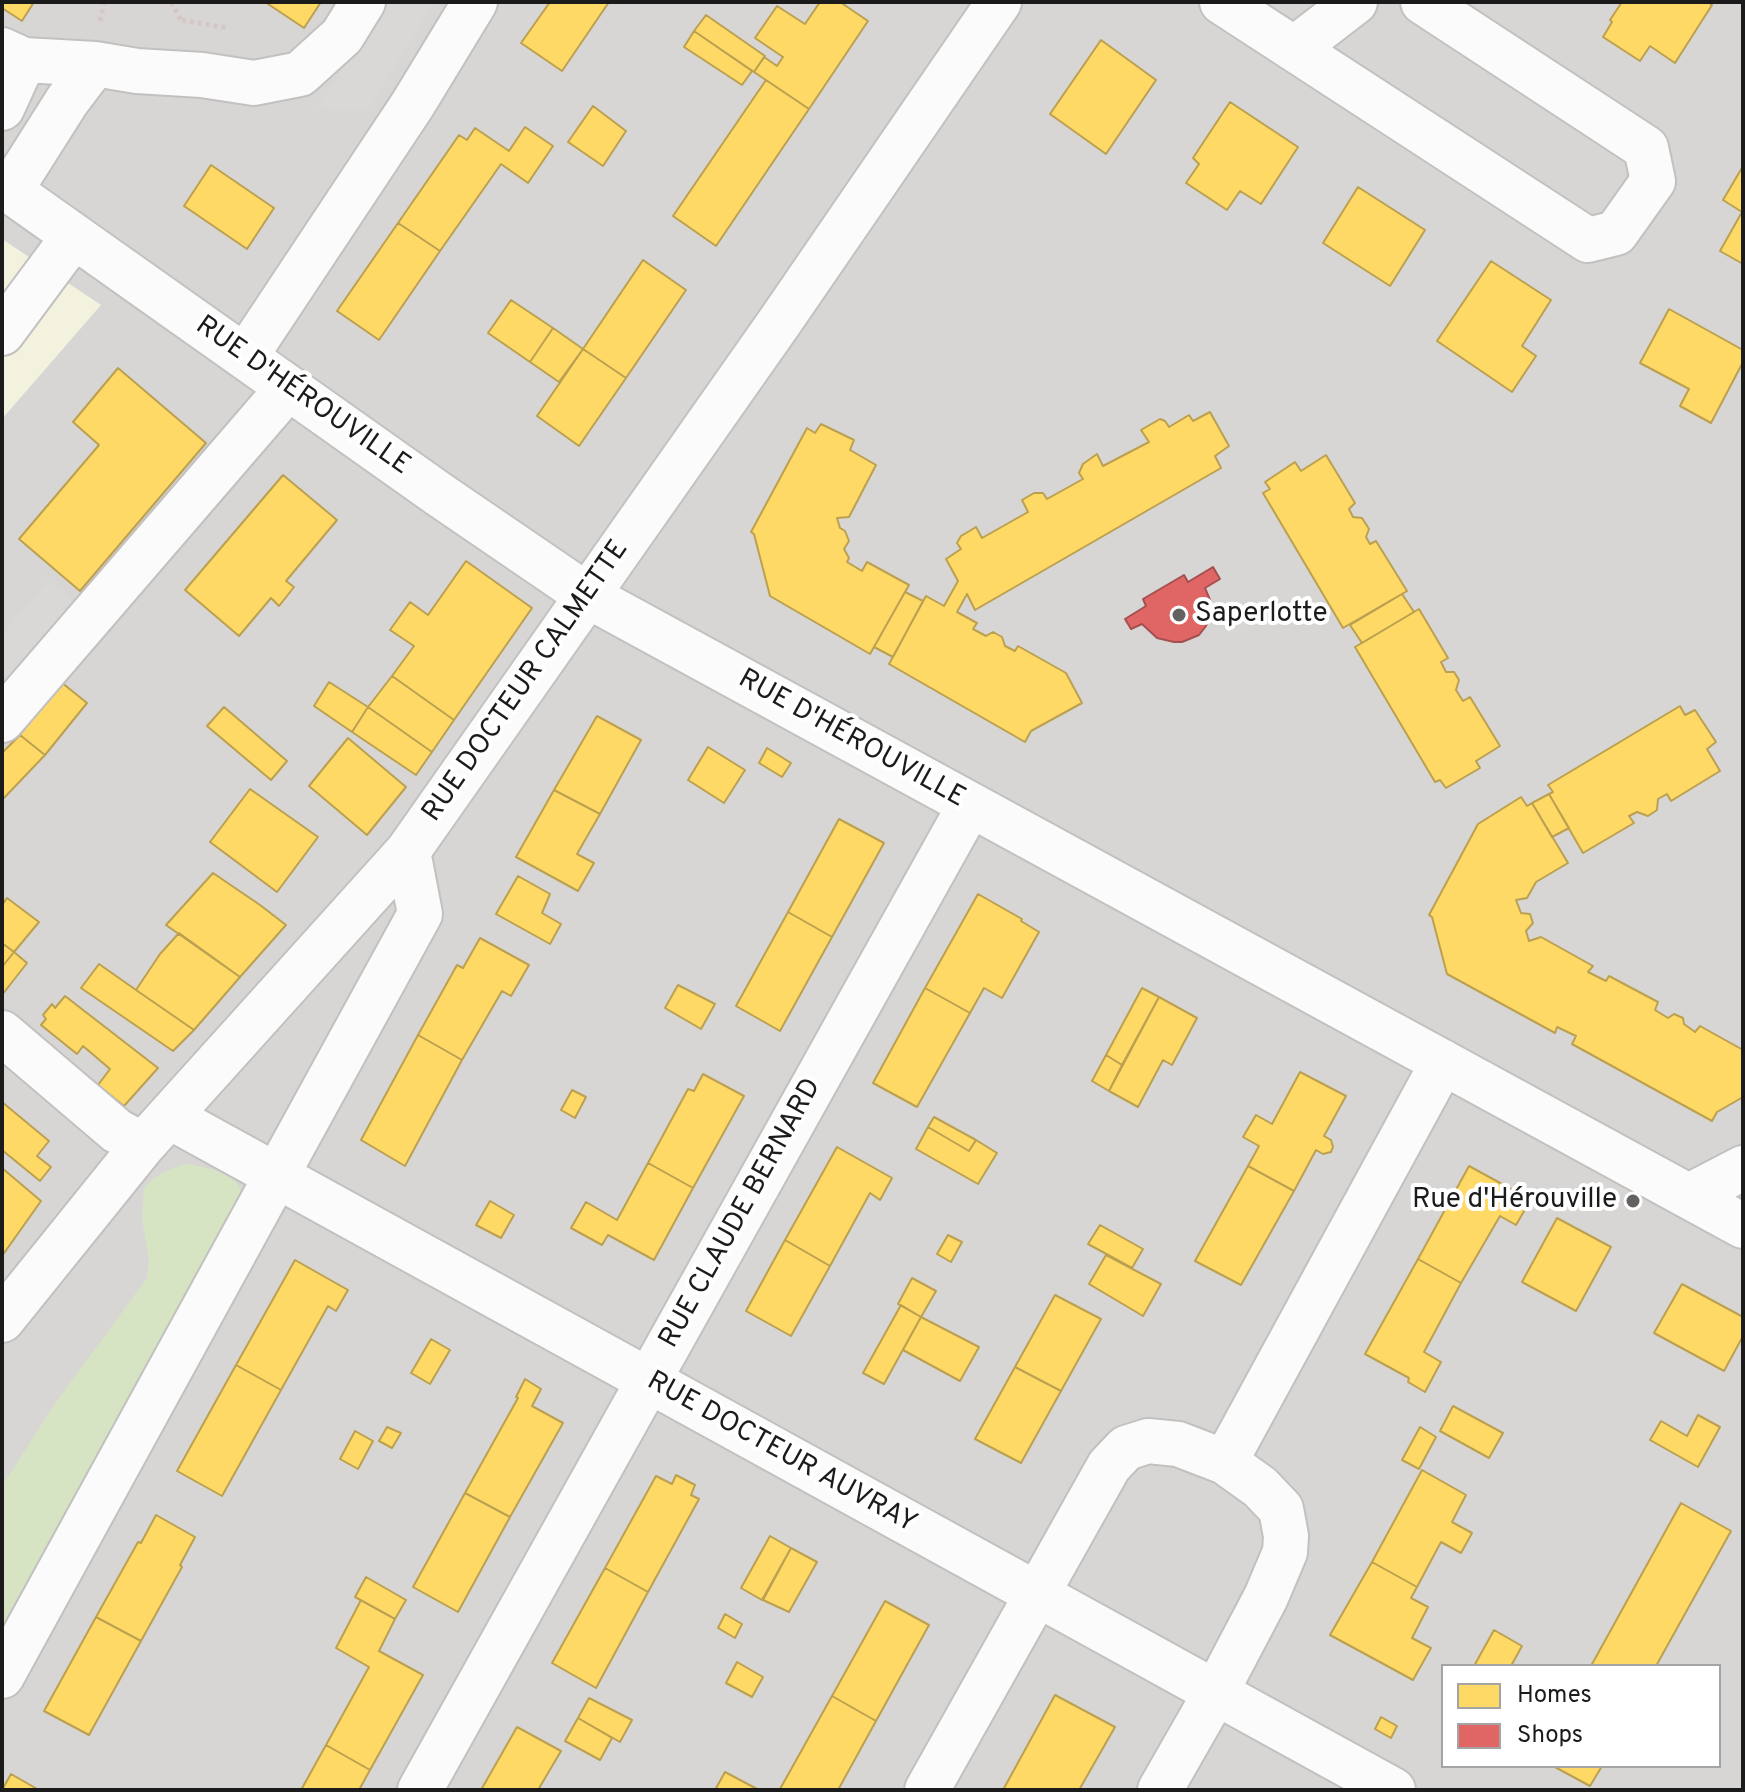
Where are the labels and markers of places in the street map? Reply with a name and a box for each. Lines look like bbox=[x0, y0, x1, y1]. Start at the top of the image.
place label: Saperlotte bbox=[1195, 598, 1327, 632]
marker: Saperlotte bbox=[1170, 606, 1188, 624]
place label: Rue d'Hérouville bbox=[1412, 1184, 1617, 1218]
marker: Rue d'Hérouville bbox=[1624, 1192, 1642, 1210]

